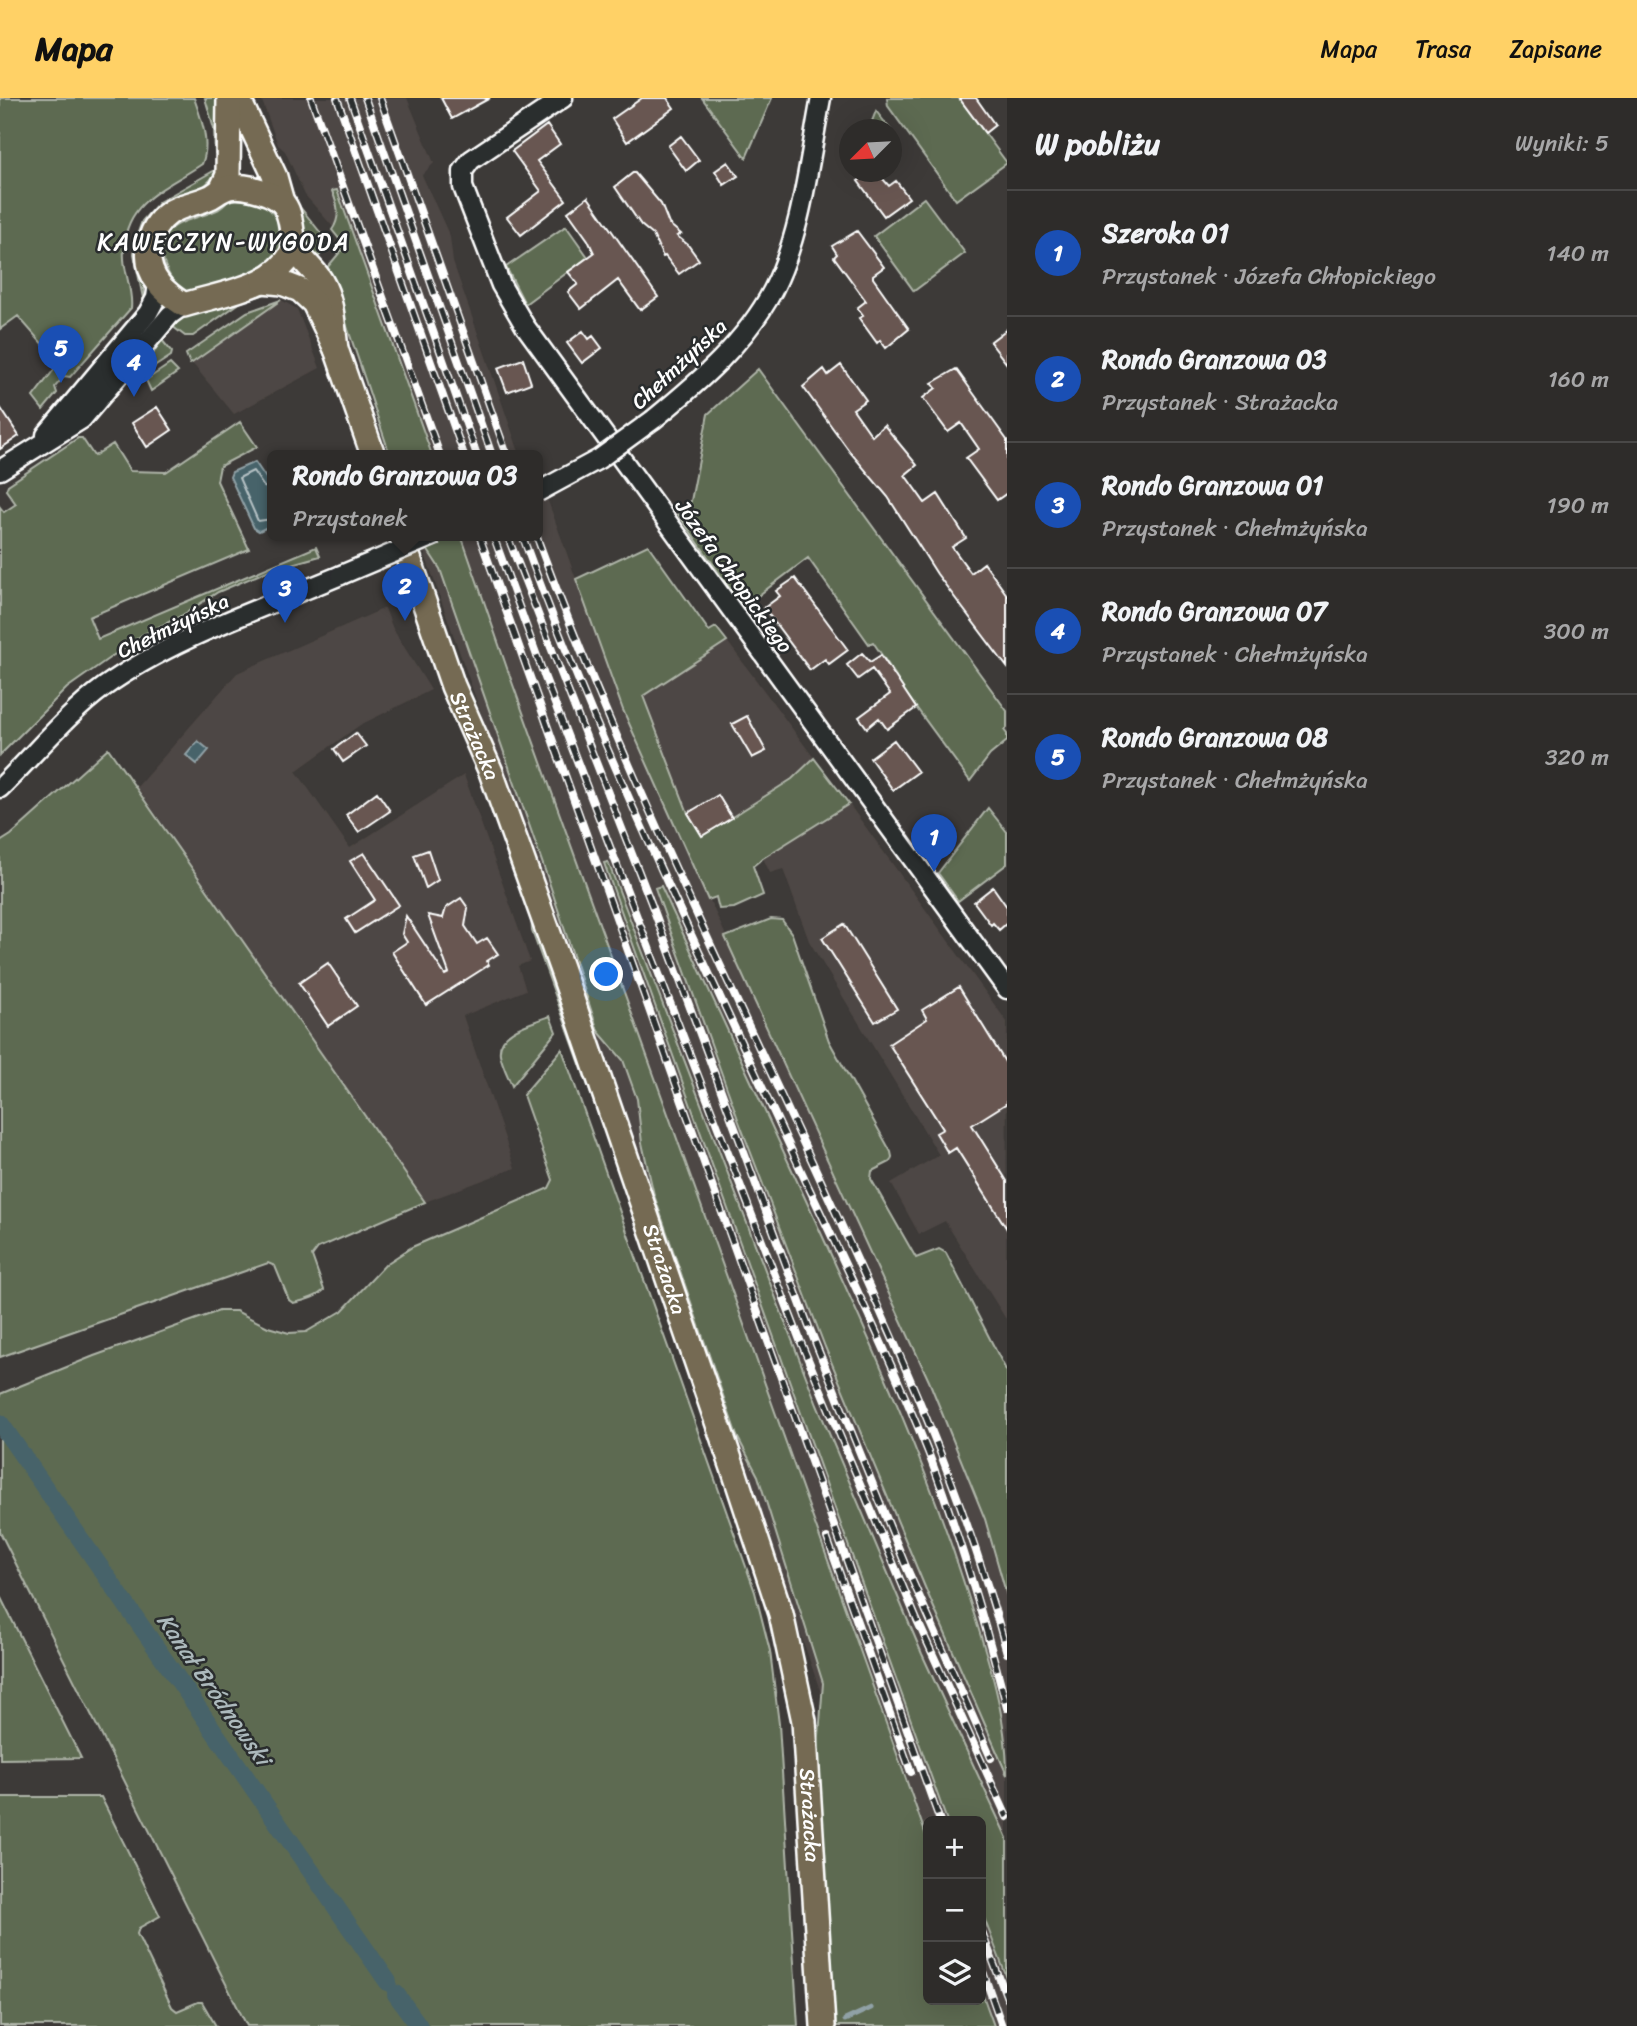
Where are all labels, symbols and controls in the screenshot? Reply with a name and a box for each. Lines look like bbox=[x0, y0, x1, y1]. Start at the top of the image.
text: Mapa bbox=[35, 20, 112, 78]
text: Mapa bbox=[1321, 28, 1377, 70]
text: Trasa bbox=[1415, 28, 1471, 70]
text: Zapisane bbox=[1509, 28, 1602, 70]
text: W pobliżu bbox=[1035, 117, 1160, 171]
north arrow bbox=[839, 119, 902, 182]
text: Wyniki: 5 bbox=[1515, 123, 1609, 164]
text: Szeroka 01 bbox=[1102, 210, 1229, 256]
district label: KAWĘCZYN-WYGODA bbox=[97, 221, 351, 263]
text: 1 bbox=[1053, 233, 1063, 274]
text: 140 m bbox=[1547, 233, 1609, 274]
text: Przystanek · Józefa Chłopickiego bbox=[1102, 256, 1436, 297]
street label: Chełmżyńska bbox=[622, 308, 737, 419]
pin: 5 bbox=[38, 325, 84, 383]
text: Rondo Granzowa 03 bbox=[1102, 336, 1327, 382]
pin: 4 bbox=[111, 339, 157, 397]
text: 2 bbox=[1051, 359, 1065, 400]
text: 160 m bbox=[1548, 359, 1609, 400]
text: Przystanek · Strażacka bbox=[1102, 382, 1338, 423]
popup bbox=[267, 450, 543, 541]
text: Rondo Granzowa 03 bbox=[293, 452, 517, 498]
text: Rondo Granzowa 01 bbox=[1102, 462, 1324, 508]
text: 3 bbox=[1052, 485, 1064, 526]
text: 190 m bbox=[1547, 485, 1609, 526]
street label: Józefa Chłopickiego bbox=[664, 490, 803, 662]
text: Przystanek bbox=[293, 498, 407, 539]
text: Przystanek · Chełmżyńska bbox=[1102, 508, 1368, 549]
pin: 2 bbox=[382, 563, 428, 621]
pin: 3 bbox=[262, 565, 308, 623]
street label: Chełmżyńska bbox=[110, 582, 236, 670]
text: Rondo Granzowa 07 bbox=[1102, 588, 1327, 634]
text: 4 bbox=[1051, 611, 1065, 652]
text: 300 m bbox=[1544, 611, 1609, 652]
text: Przystanek · Chełmżyńska bbox=[1102, 634, 1368, 675]
street label: Strażacka bbox=[439, 685, 512, 786]
text: Rondo Granzowa 08 bbox=[1102, 714, 1328, 760]
text: 5 bbox=[1051, 737, 1065, 778]
text: 320 m bbox=[1545, 737, 1609, 778]
text: Przystanek · Chełmżyńska bbox=[1102, 760, 1368, 801]
pin: 1 bbox=[911, 814, 957, 872]
your location bbox=[589, 957, 623, 991]
street label: Strażacka bbox=[631, 1218, 698, 1320]
water label: Kanał Bródnowski bbox=[145, 1604, 284, 1778]
street label: Strażacka bbox=[788, 1767, 832, 1864]
map controls bbox=[923, 1816, 986, 2005]
button: + bbox=[923, 1816, 986, 1879]
button: − bbox=[923, 1879, 986, 1942]
button: layers bbox=[923, 1942, 986, 2005]

